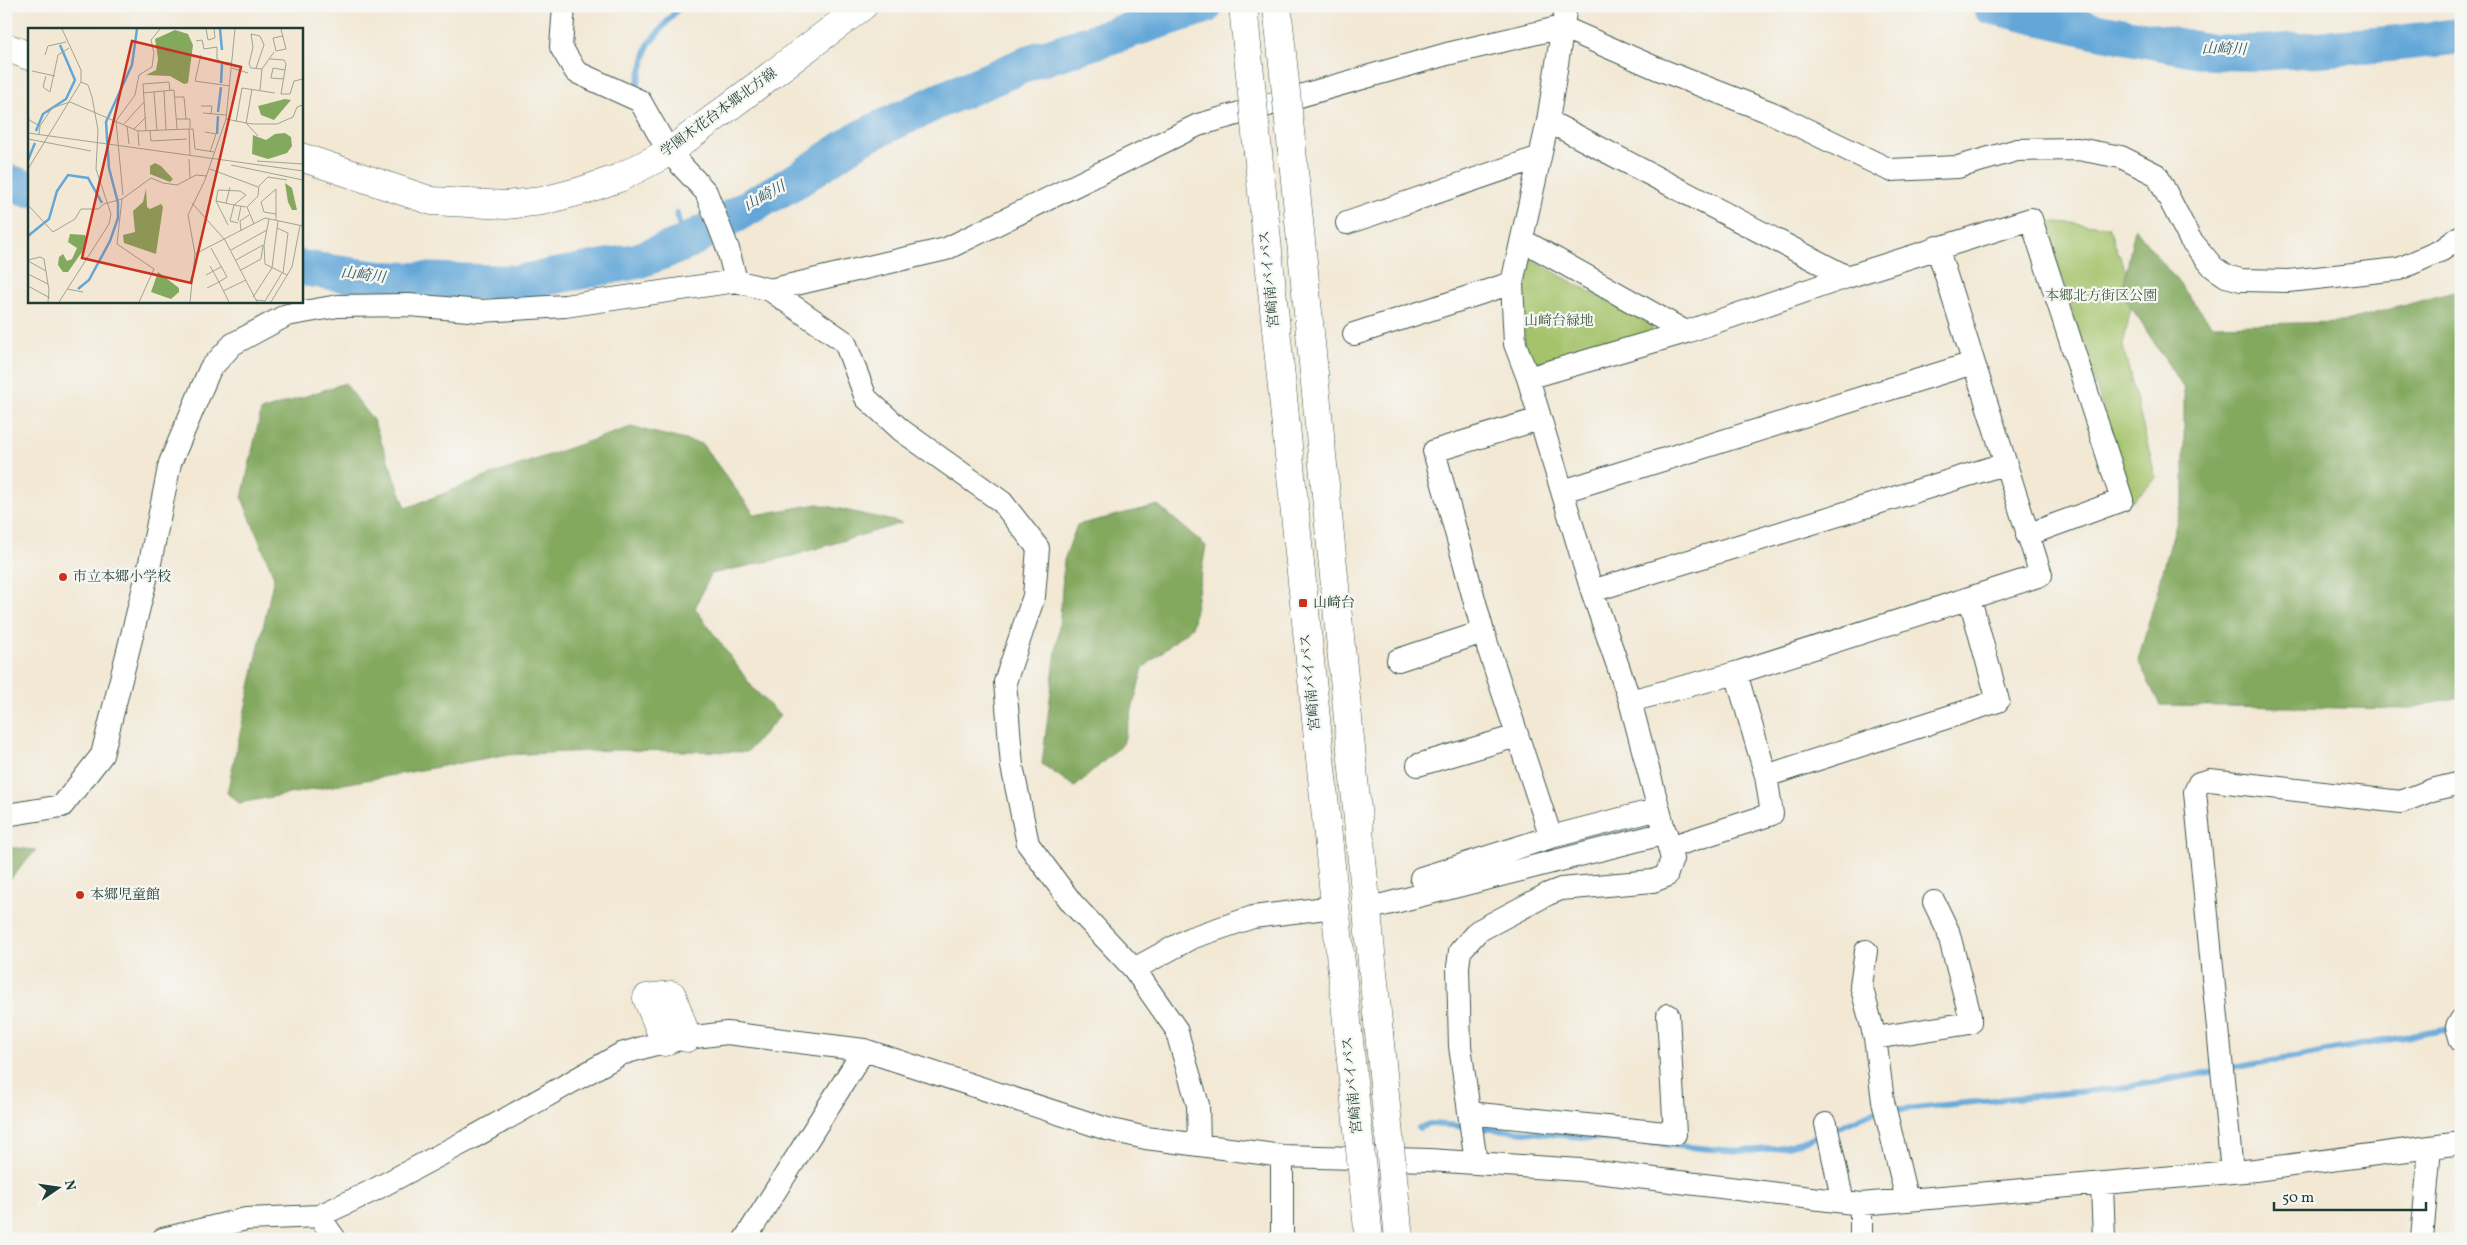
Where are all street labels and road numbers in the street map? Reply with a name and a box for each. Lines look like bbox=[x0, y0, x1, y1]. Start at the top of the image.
street label: 学園木花台本郷北方線 bbox=[657, 64, 781, 162]
street label: 宮崎南バイパス bbox=[1255, 229, 1285, 329]
street label: 宮崎南バイパス bbox=[1296, 632, 1326, 732]
street label: 宮崎南バイパス bbox=[1338, 1035, 1368, 1135]

